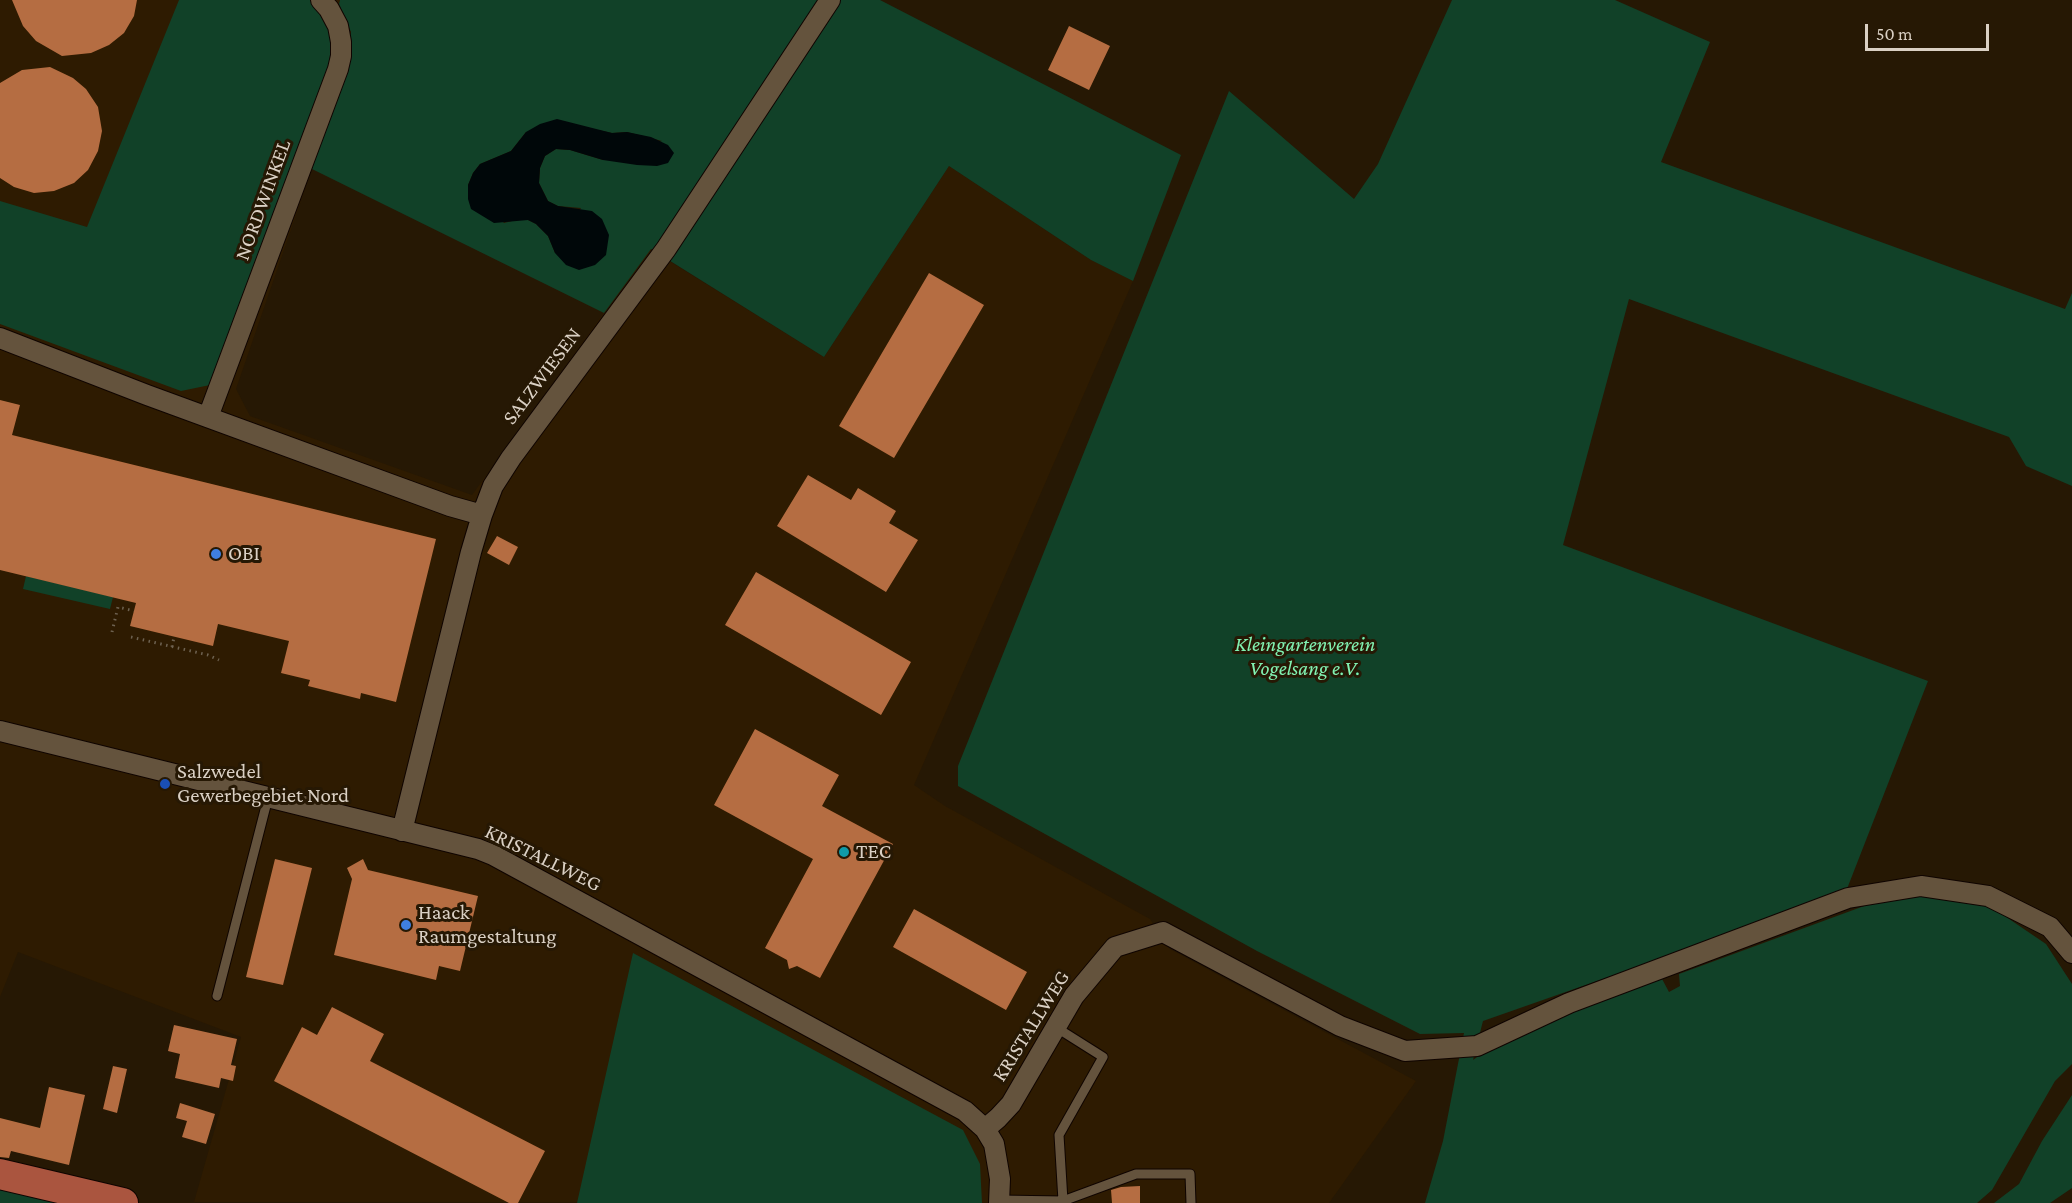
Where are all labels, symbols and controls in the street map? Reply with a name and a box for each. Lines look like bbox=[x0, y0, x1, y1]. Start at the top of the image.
scale bar bbox=[1868, 12, 1992, 50]
text: 50 m bbox=[1876, 24, 1913, 44]
street label: NORDWINKEL bbox=[230, 136, 296, 264]
street label: SALZWIESEN bbox=[497, 322, 587, 430]
place label: OBI bbox=[228, 541, 260, 567]
marker: OBI bbox=[209, 547, 223, 561]
park label: Kleingartenverein Vogelsang e.V. bbox=[1235, 632, 1375, 682]
place label: Salzwedel Gewerbegebiet Nord bbox=[177, 759, 349, 809]
marker: Salzwedel Gewerbegebiet Nord bbox=[158, 777, 172, 791]
street label: KRISTALLWEG bbox=[481, 819, 605, 897]
place label: TEC bbox=[856, 839, 891, 865]
marker: TEC bbox=[837, 845, 851, 859]
place label: Haack Raumgestaltung bbox=[418, 900, 556, 950]
marker: Haack Raumgestaltung bbox=[399, 918, 413, 932]
street label: KRISTALLWEG bbox=[987, 966, 1075, 1086]

